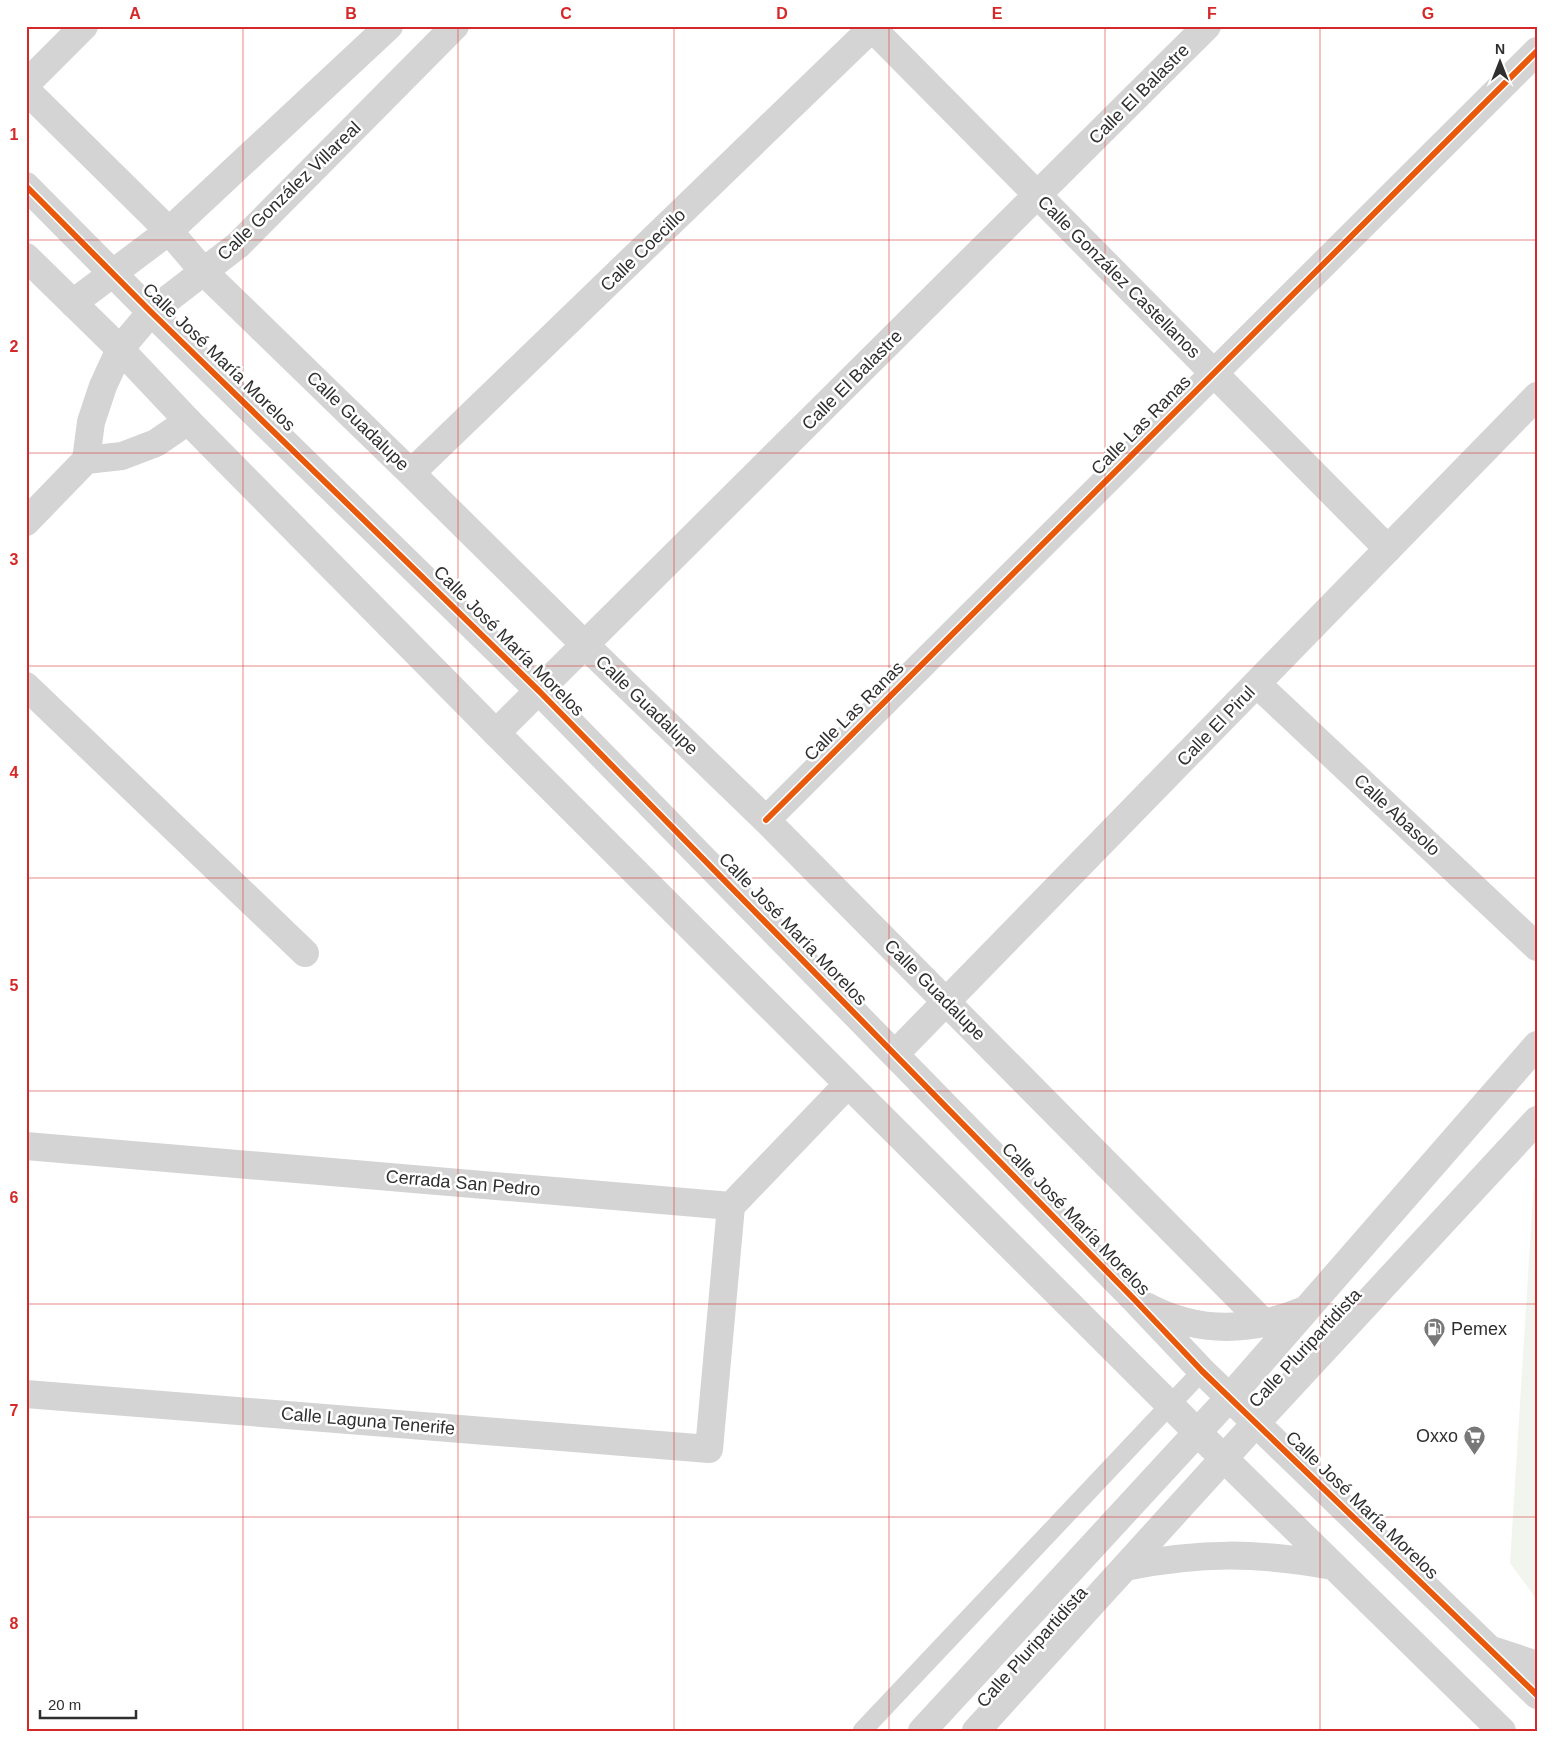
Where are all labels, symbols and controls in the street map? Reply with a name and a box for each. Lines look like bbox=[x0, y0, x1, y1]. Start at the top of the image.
text: A bbox=[129, 5, 141, 22]
text: B bbox=[345, 5, 357, 22]
text: C bbox=[560, 5, 572, 22]
text: D bbox=[776, 5, 788, 22]
text: E bbox=[992, 5, 1003, 22]
text: F bbox=[1207, 5, 1217, 22]
text: G bbox=[1422, 5, 1434, 22]
north arrow bbox=[1476, 38, 1526, 88]
street label: Calle El Balastre bbox=[1085, 40, 1193, 148]
text: N bbox=[1495, 41, 1505, 57]
street label: Calle González Villareal bbox=[213, 118, 365, 264]
text: 1 bbox=[10, 126, 19, 143]
street label: Calle González Castellanos bbox=[1034, 192, 1204, 362]
street label: Calle Coecillo bbox=[596, 205, 690, 295]
street label: Calle José María Morelos bbox=[139, 279, 299, 435]
street label: Calle El Balastre bbox=[798, 326, 906, 434]
text: 2 bbox=[10, 338, 19, 355]
street label: Calle Guadalupe bbox=[303, 367, 413, 475]
street label: Calle Las Ranas bbox=[1087, 371, 1195, 479]
text: 3 bbox=[10, 551, 19, 568]
street label: Calle José María Morelos bbox=[430, 562, 588, 720]
street label: Calle Guadalupe bbox=[592, 651, 702, 759]
street label: Calle Las Ranas bbox=[800, 657, 908, 765]
street label: Calle El Pirul bbox=[1173, 682, 1259, 770]
text: 4 bbox=[10, 764, 19, 781]
street label: Calle Abasolo bbox=[1350, 770, 1444, 860]
street label: Calle José María Morelos bbox=[715, 849, 871, 1009]
street label: Calle Guadalupe bbox=[881, 936, 989, 1044]
text: 5 bbox=[10, 977, 19, 994]
street label: Calle José María Morelos bbox=[998, 1139, 1154, 1299]
street label: Cerrada San Pedro bbox=[385, 1166, 541, 1200]
text: 6 bbox=[10, 1189, 19, 1206]
street label: Calle Pluripartidista bbox=[1245, 1284, 1366, 1412]
fuel station icon: Pemex bbox=[1423, 1317, 1447, 1348]
place label: Pemex bbox=[1451, 1319, 1507, 1339]
text: 7 bbox=[10, 1402, 19, 1419]
street label: Calle Laguna Tenerife bbox=[280, 1403, 456, 1439]
supermarket icon: Oxxo bbox=[1462, 1424, 1486, 1455]
place label: Oxxo bbox=[1416, 1426, 1458, 1446]
street label: Calle José María Morelos bbox=[1282, 1427, 1442, 1583]
street label: Calle Pluripartidista bbox=[973, 1582, 1092, 1711]
text: 8 bbox=[10, 1615, 19, 1632]
scale bar bbox=[40, 1687, 136, 1719]
text: 20 m bbox=[48, 1696, 81, 1713]

